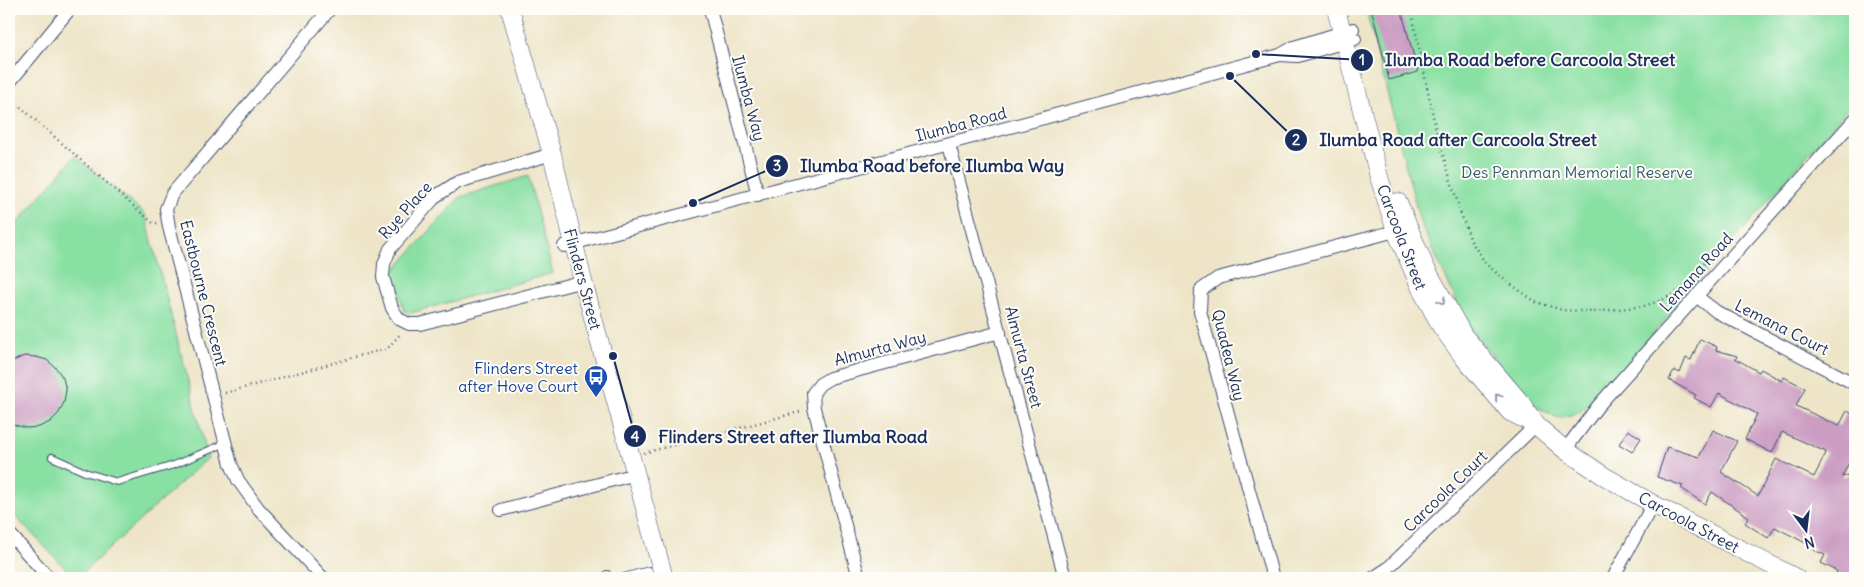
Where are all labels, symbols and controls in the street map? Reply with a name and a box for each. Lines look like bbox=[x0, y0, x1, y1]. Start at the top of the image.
callout: Ilumba Road before Carcoola Street bbox=[1350, 43, 1685, 76]
text: Ilumba Road before Carcoola Street bbox=[1385, 48, 1676, 71]
text: 1 bbox=[1359, 50, 1365, 69]
street label: Ilumba Way bbox=[728, 53, 770, 143]
street label: Ilumba Road bbox=[913, 102, 1009, 146]
callout: Ilumba Road after Carcoola Street bbox=[1284, 123, 1606, 156]
text: Ilumba Road after Carcoola Street bbox=[1319, 128, 1598, 151]
text: 2 bbox=[1292, 130, 1300, 149]
callout: Ilumba Road before Ilumba Way bbox=[764, 149, 1074, 182]
text: Ilumba Road before Ilumba Way bbox=[800, 154, 1064, 177]
text: 3 bbox=[773, 156, 781, 175]
park label: Des Pennman Memorial Reserve bbox=[1461, 162, 1693, 182]
street label: Rye Place bbox=[374, 177, 436, 243]
street label: Carcoola Street bbox=[1373, 182, 1431, 293]
street label: Eastbourne Crescent bbox=[176, 218, 232, 369]
street label: Flinders Street bbox=[560, 226, 606, 332]
street label: Lemana Road bbox=[1655, 228, 1737, 316]
one-way arrow bbox=[1436, 295, 1446, 304]
street label: Lemana Court bbox=[1732, 295, 1833, 360]
street label: Almurta Street bbox=[1001, 304, 1047, 411]
street label: Quadea Way bbox=[1208, 307, 1250, 403]
street label: Almurta Way bbox=[832, 326, 928, 370]
place label: Flinders Street after Hove Court bbox=[458, 358, 579, 396]
bus stop icon: Flinders Street after Hove Court bbox=[583, 364, 609, 398]
one-way arrow bbox=[1495, 393, 1504, 403]
callout: Flinders Street after Ilumba Road bbox=[623, 420, 937, 453]
text: Flinders Street after Ilumba Road bbox=[658, 425, 928, 448]
text: 4 bbox=[631, 427, 640, 446]
street label: Carcoola Court bbox=[1399, 446, 1492, 536]
street label: Carcoola Street bbox=[1635, 487, 1743, 557]
north arrow bbox=[1782, 504, 1832, 554]
text: N bbox=[1802, 533, 1816, 553]

